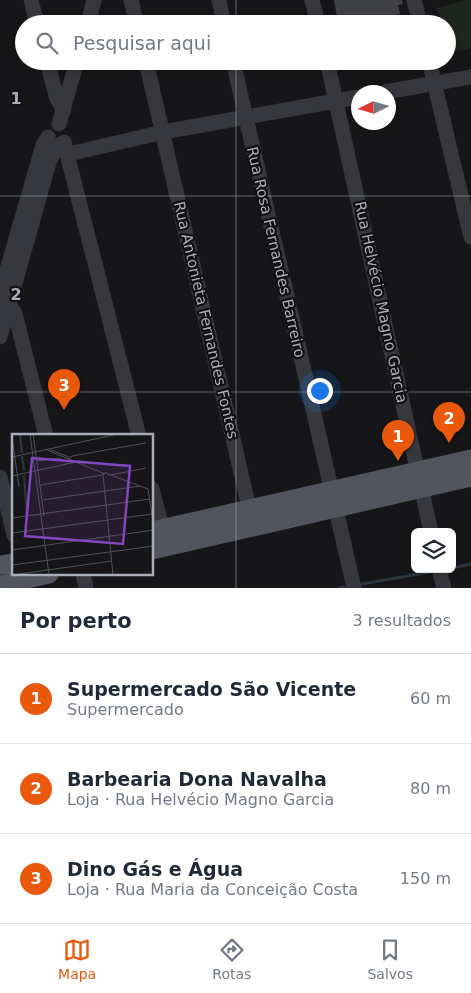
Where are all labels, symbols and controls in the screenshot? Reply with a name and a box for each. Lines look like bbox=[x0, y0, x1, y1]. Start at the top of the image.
search box bbox=[15, 15, 456, 70]
icon: search bbox=[33, 29, 61, 57]
text: Pesquisar aqui bbox=[73, 32, 211, 54]
north arrow bbox=[351, 85, 396, 130]
text: 1 bbox=[10, 89, 22, 108]
street label: Rua Rosa Fernandes Barreiro bbox=[243, 145, 309, 359]
street label: Rua Antonieta Fernandes Fontes bbox=[170, 200, 242, 441]
street label: Rua Helvécio Magno Garcia bbox=[351, 200, 411, 404]
text: 2 bbox=[10, 285, 22, 304]
pin: 3 bbox=[48, 369, 80, 410]
your location bbox=[307, 378, 333, 404]
pin: 2 bbox=[433, 402, 465, 443]
pin: 1 bbox=[382, 420, 414, 461]
inset map bbox=[12, 434, 154, 576]
map controls bbox=[411, 528, 456, 573]
button: layers bbox=[411, 528, 456, 573]
text: Por perto bbox=[20, 609, 132, 633]
text: 3 resultados bbox=[352, 611, 451, 630]
text: Supermercado São Vicente bbox=[67, 678, 356, 700]
text: 1 bbox=[30, 689, 42, 708]
text: 60 m bbox=[410, 689, 451, 708]
text: Supermercado bbox=[67, 700, 184, 719]
text: Barbearia Dona Navalha bbox=[67, 768, 327, 790]
text: 2 bbox=[30, 779, 42, 798]
text: 80 m bbox=[410, 779, 451, 798]
text: Loja · Rua Helvécio Magno Garcia bbox=[67, 790, 334, 809]
text: Dino Gás e Água bbox=[67, 858, 243, 880]
text: 3 bbox=[30, 869, 42, 888]
text: 150 m bbox=[400, 869, 451, 888]
text: Loja · Rua Maria da Conceição Costa bbox=[67, 880, 358, 899]
tab: Mapa bbox=[58, 936, 96, 982]
tab: Rotas bbox=[212, 936, 251, 982]
tab: Salvos bbox=[367, 936, 413, 982]

